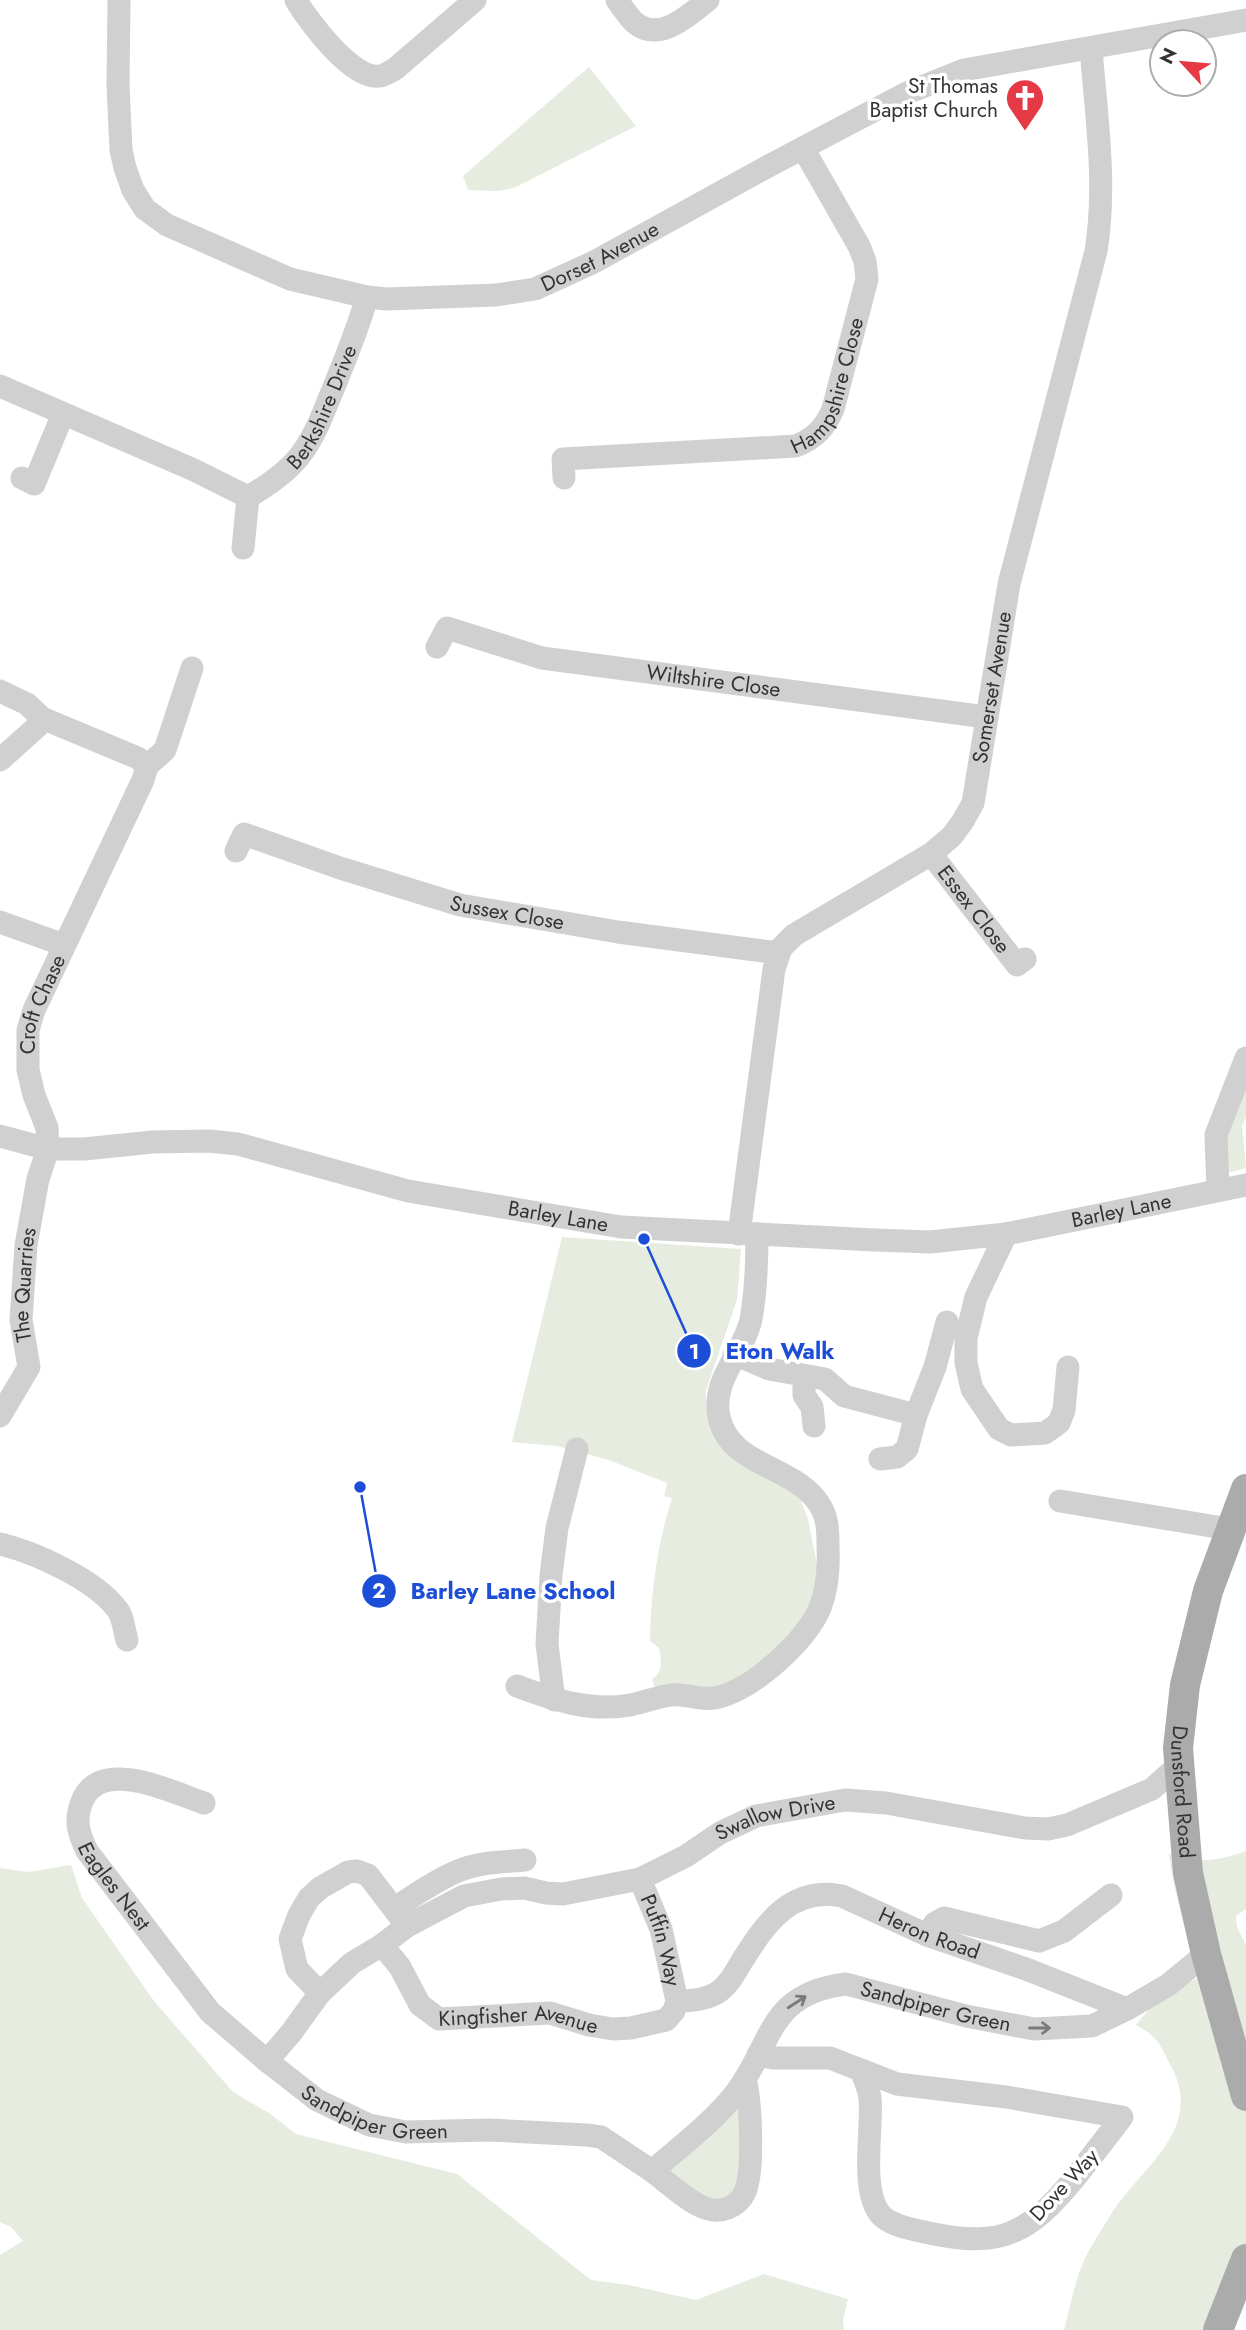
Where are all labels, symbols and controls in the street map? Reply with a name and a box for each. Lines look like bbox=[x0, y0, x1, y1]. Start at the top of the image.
north arrow bbox=[1148, 28, 1218, 98]
text: N bbox=[1153, 43, 1184, 68]
place label: St Thomas Baptist Church bbox=[870, 71, 998, 125]
church icon: St Thomas Baptist Church bbox=[1004, 77, 1046, 132]
street label: Dorset Avenue bbox=[536, 214, 664, 299]
street label: Hampshire Close bbox=[786, 314, 871, 462]
street label: Berkshire Drive bbox=[280, 341, 364, 476]
street label: Somerset Avenue bbox=[965, 609, 1019, 766]
street label: Wiltshire Close bbox=[644, 657, 783, 705]
street label: Essex Close bbox=[930, 859, 1018, 960]
street label: Sussex Close bbox=[446, 888, 567, 938]
street label: Croft Chase bbox=[13, 949, 73, 1054]
street label: Barley Lane bbox=[1069, 1186, 1174, 1235]
street label: Barley Lane bbox=[506, 1193, 611, 1240]
street label: The Quarries bbox=[6, 1225, 44, 1344]
callout: Eton Walk bbox=[677, 1329, 849, 1373]
text: Eton Walk bbox=[726, 1334, 835, 1368]
text: 1 bbox=[689, 1337, 699, 1367]
callout: Barley Lane School bbox=[362, 1569, 630, 1613]
text: Barley Lane School bbox=[410, 1574, 616, 1608]
text: 2 bbox=[372, 1576, 386, 1606]
street label: Dunsford Road bbox=[1163, 1724, 1202, 1859]
street label: Swallow Drive bbox=[710, 1787, 838, 1848]
street label: Eagles Nest bbox=[70, 1837, 158, 1937]
street label: Puffin Way bbox=[633, 1889, 688, 1990]
street label: Heron Road bbox=[874, 1900, 984, 1967]
street label: Sandpiper Green bbox=[857, 1973, 1013, 2039]
one-way arrow bbox=[787, 1994, 807, 2008]
street label: Kingfisher Avenue bbox=[438, 1998, 600, 2041]
one-way arrow bbox=[1028, 2021, 1051, 2035]
street label: Sandpiper Green bbox=[294, 2078, 448, 2147]
street label: Dove Way bbox=[1023, 2142, 1106, 2228]

